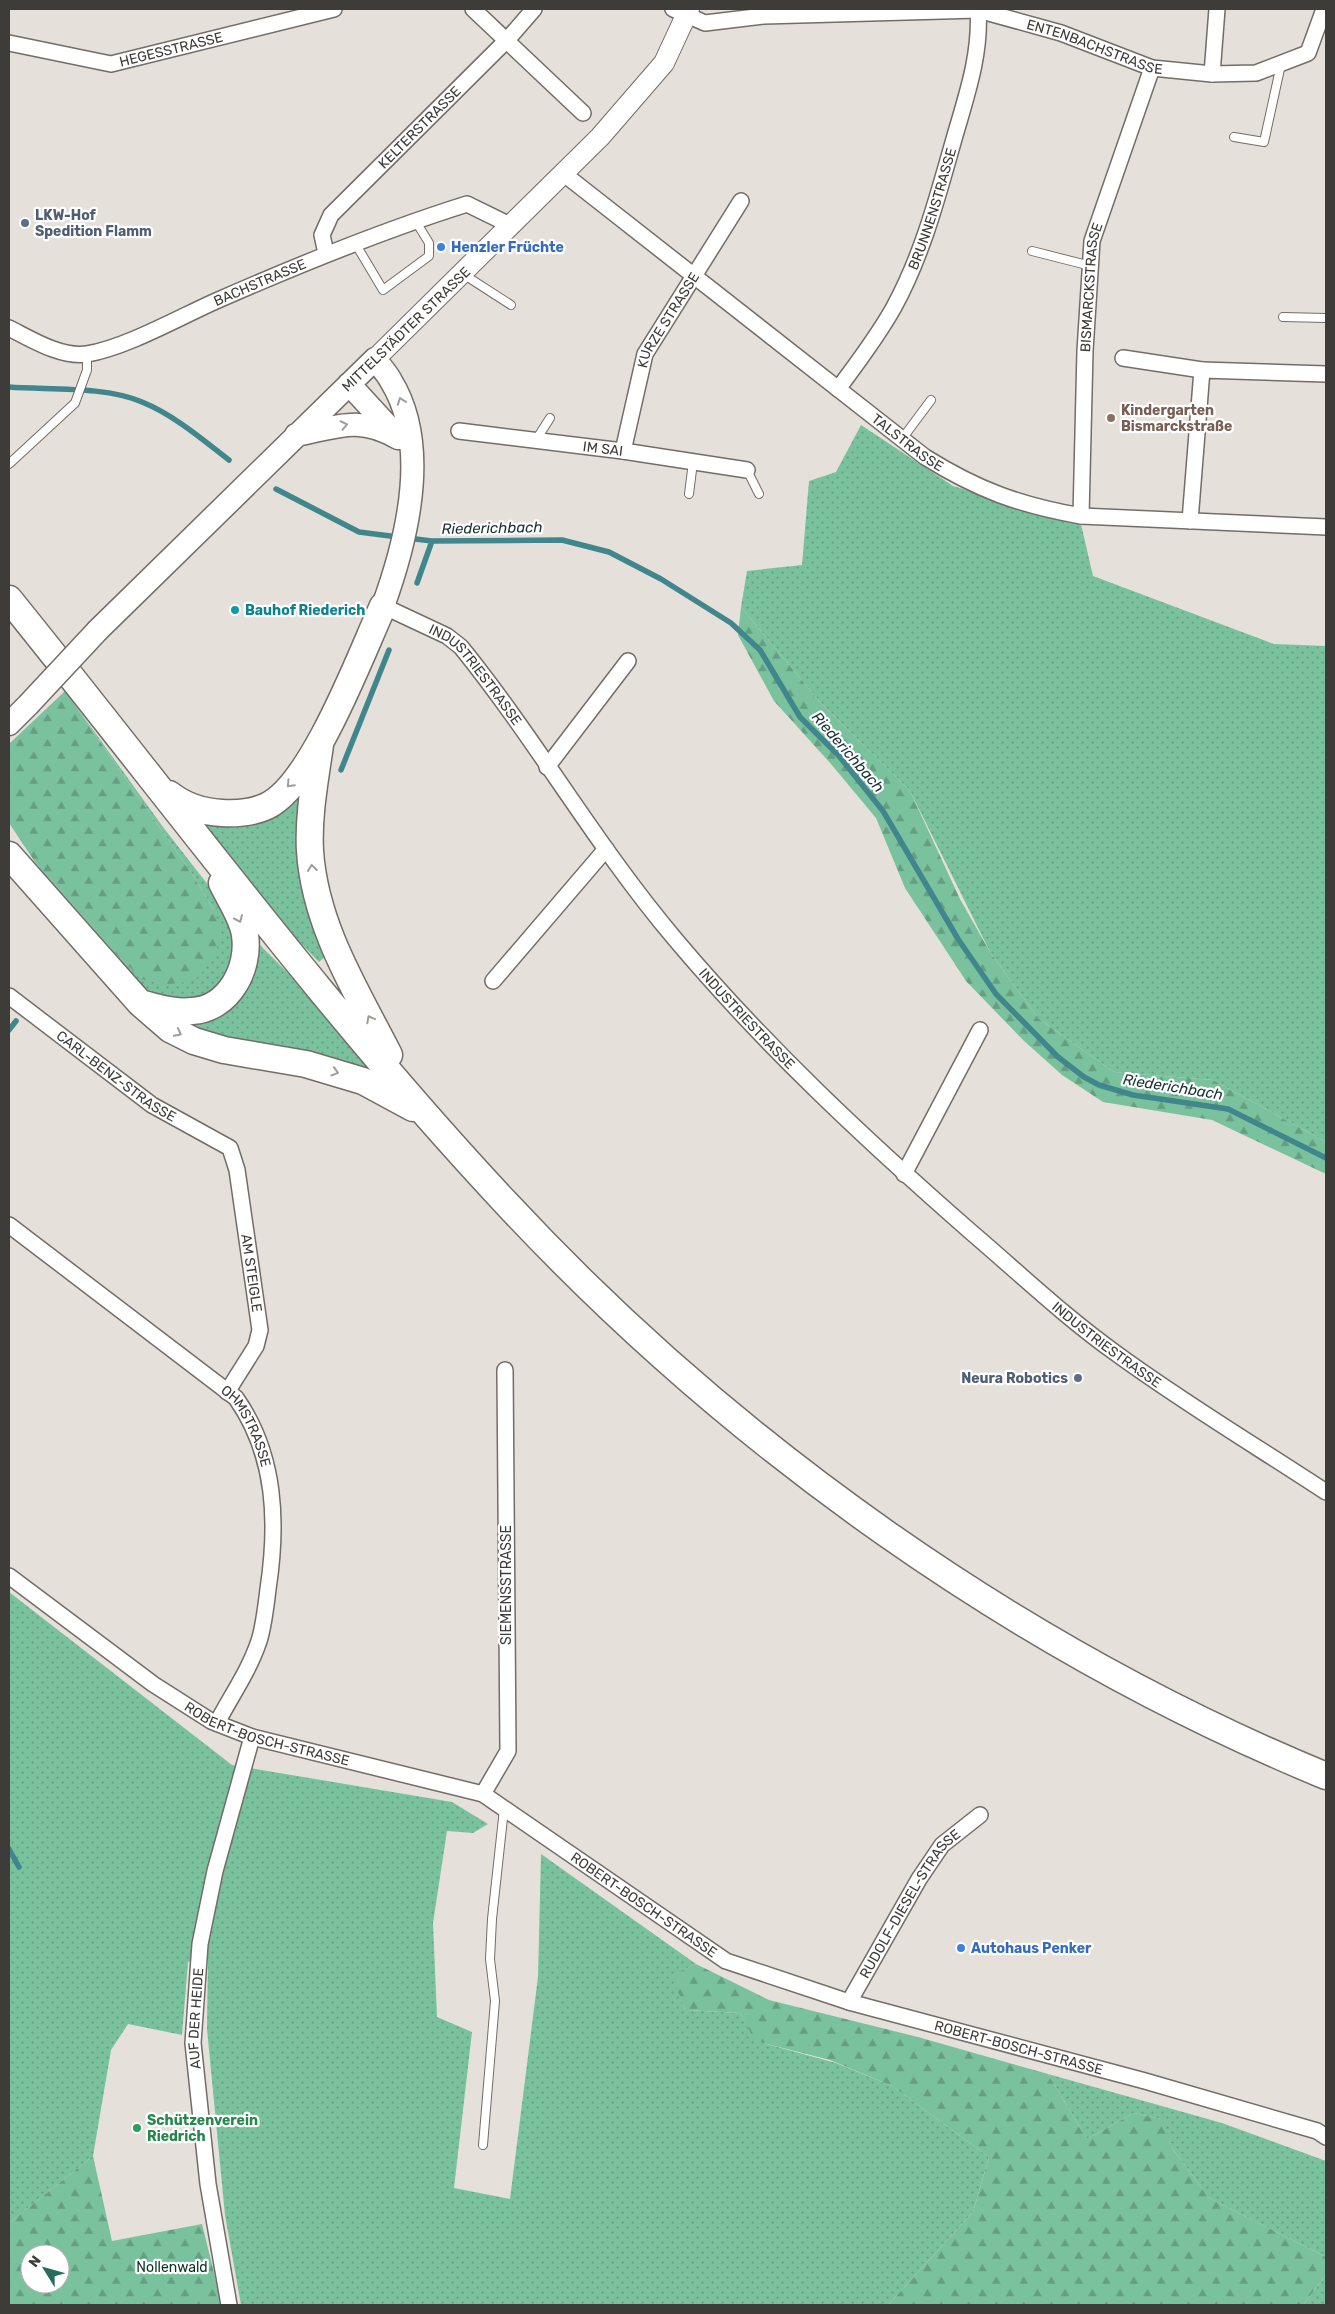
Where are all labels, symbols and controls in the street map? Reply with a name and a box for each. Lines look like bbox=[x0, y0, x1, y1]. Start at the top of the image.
street label: ENTENBACHSTRASSE bbox=[1025, 16, 1163, 78]
street label: HEGESSTRASSE bbox=[118, 29, 225, 71]
street label: KELTERSTRASSE bbox=[375, 83, 465, 172]
street label: BRUNNENSTRASSE bbox=[905, 146, 960, 272]
place label: LKW-Hof Spedition Flamm bbox=[35, 207, 152, 240]
marker: LKW-Hof Spedition Flamm bbox=[19, 217, 31, 229]
street label: BISMARCKSTRASSE bbox=[1077, 221, 1107, 353]
place label: Henzler Früchte bbox=[451, 239, 564, 256]
marker: Henzler Früchte bbox=[435, 241, 447, 253]
street label: BACHSTRASSE bbox=[211, 256, 309, 310]
street label: MITTELSTÄDTER STRASSE bbox=[339, 263, 474, 395]
street label: KURZE STRASSE bbox=[634, 269, 703, 370]
one-way arrow bbox=[396, 397, 407, 406]
place label: Kindergarten Bismarckstraße bbox=[1121, 402, 1232, 435]
street label: TALSTRASSE bbox=[868, 410, 946, 475]
marker: Kindergarten Bismarckstraße bbox=[1105, 412, 1117, 424]
one-way arrow bbox=[339, 421, 348, 431]
street label: IM SAI bbox=[582, 438, 624, 460]
water label: Riederichbach bbox=[441, 518, 543, 538]
place label: Bauhof Riederich bbox=[245, 602, 365, 619]
marker: Bauhof Riederich bbox=[229, 604, 241, 616]
street label: INDUSTRIESTRASSE bbox=[426, 621, 525, 729]
water label: Riederichbach bbox=[808, 708, 888, 796]
one-way arrow bbox=[287, 779, 296, 788]
one-way arrow bbox=[307, 864, 318, 872]
one-way arrow bbox=[232, 914, 243, 923]
street label: INDUSTRIESTRASSE bbox=[695, 965, 798, 1073]
one-way arrow bbox=[366, 1015, 376, 1024]
street label: CARL-BENZ-STRASSE bbox=[53, 1027, 179, 1126]
one-way arrow bbox=[173, 1027, 182, 1037]
one-way arrow bbox=[331, 1067, 339, 1077]
water label: Riederichbach bbox=[1122, 1070, 1224, 1104]
street label: AM STEIGLE bbox=[237, 1233, 265, 1313]
street label: INDUSTRIESTRASSE bbox=[1048, 1298, 1164, 1392]
place label: Neura Robotics bbox=[961, 1370, 1068, 1387]
marker: Neura Robotics bbox=[1072, 1372, 1084, 1384]
street label: OHMSTRASSE bbox=[218, 1382, 274, 1469]
street label: SIEMENSSTRASSE bbox=[498, 1525, 515, 1645]
street label: ROBERT-BOSCH-STRASSE bbox=[181, 1698, 351, 1770]
street label: RUDOLF-DIESEL-STRASSE bbox=[856, 1826, 964, 1981]
street label: ROBERT-BOSCH-STRASSE bbox=[567, 1849, 720, 1961]
place label: Autohaus Penker bbox=[971, 1940, 1092, 1957]
marker: Autohaus Penker bbox=[955, 1942, 967, 1954]
street label: AUF DER HEIDE bbox=[185, 1967, 207, 2070]
street label: ROBERT-BOSCH-STRASSE bbox=[932, 2017, 1105, 2078]
place label: Schützenverein Riedrich bbox=[147, 2112, 258, 2145]
marker: Schützenverein Riedrich bbox=[131, 2122, 143, 2134]
north arrow bbox=[20, 2244, 70, 2294]
text: N bbox=[25, 2252, 45, 2271]
park label: Nollenwald bbox=[136, 2259, 208, 2276]

